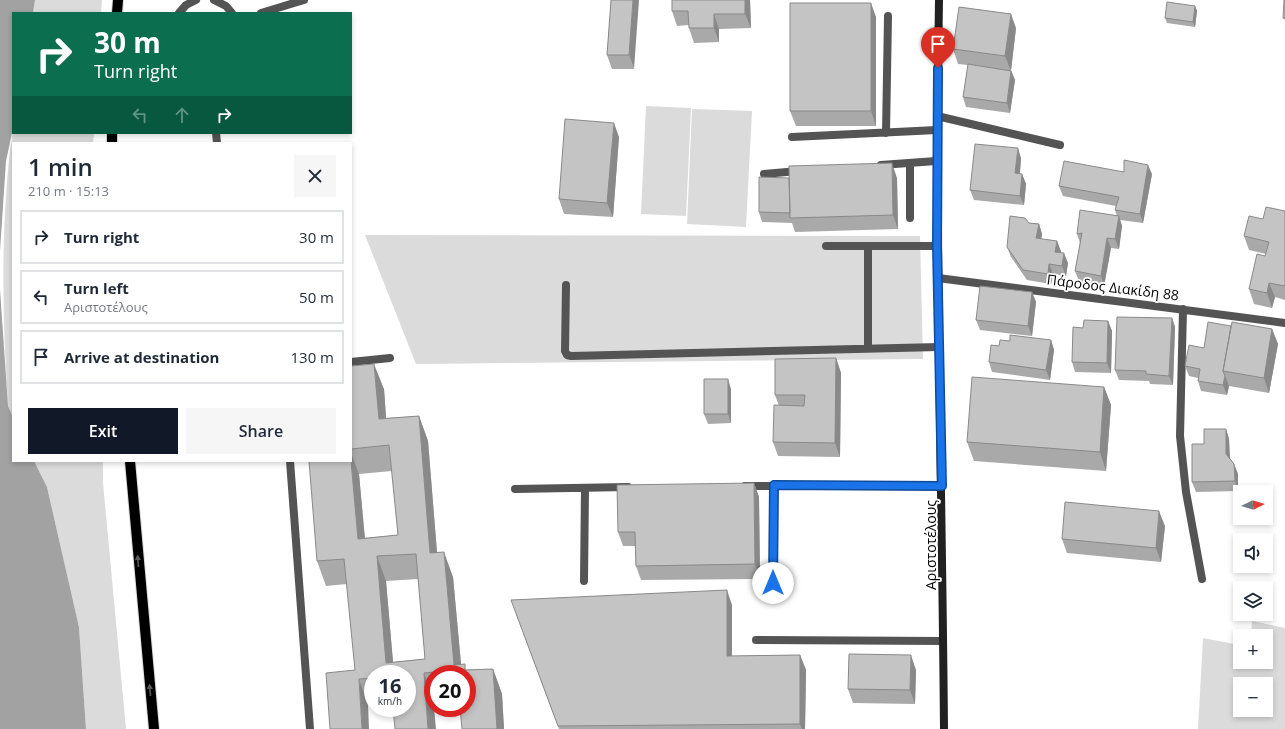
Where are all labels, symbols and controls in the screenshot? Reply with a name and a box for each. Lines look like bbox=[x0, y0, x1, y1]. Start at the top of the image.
text: 30 m bbox=[94, 23, 161, 61]
pin bbox=[921, 27, 955, 68]
icon: right bbox=[28, 28, 80, 80]
icon: arrive bbox=[927, 33, 949, 55]
text: Turn right bbox=[94, 59, 177, 83]
icon: left bbox=[129, 104, 151, 126]
icon: ahead bbox=[171, 104, 193, 126]
icon: right bbox=[213, 104, 235, 126]
text: 1 min bbox=[28, 150, 93, 183]
button: close bbox=[294, 155, 336, 197]
text: 210 m · 15:13 bbox=[28, 182, 109, 200]
icon: right bbox=[30, 226, 52, 248]
text: Turn right bbox=[64, 227, 139, 247]
text: 30 m bbox=[299, 227, 334, 247]
street label: Πάροδος Διακίδη 88 bbox=[1046, 269, 1180, 305]
text: Turn left bbox=[64, 278, 129, 298]
icon: left bbox=[30, 286, 52, 308]
text: 50 m bbox=[299, 287, 334, 307]
text: Αριστοτέλους bbox=[64, 298, 148, 316]
icon: arrive bbox=[30, 346, 52, 368]
text: Arrive at destination bbox=[64, 347, 219, 367]
text: 130 m bbox=[290, 347, 334, 367]
button: Exit bbox=[28, 408, 178, 454]
button: Share bbox=[186, 408, 336, 454]
north arrow bbox=[1233, 485, 1273, 525]
map controls bbox=[1233, 485, 1273, 717]
street label: Αριστοτέλους bbox=[921, 500, 940, 590]
button: sound bbox=[1233, 533, 1273, 573]
one-way arrow bbox=[135, 555, 141, 567]
position arrow bbox=[752, 562, 794, 604]
button: layers bbox=[1233, 581, 1273, 621]
button: + bbox=[1233, 629, 1273, 669]
speed limit sign: 20 bbox=[424, 665, 476, 717]
text: 16 bbox=[379, 672, 401, 699]
button: − bbox=[1233, 677, 1273, 717]
one-way arrow bbox=[147, 684, 154, 696]
text: km/h bbox=[378, 694, 402, 708]

